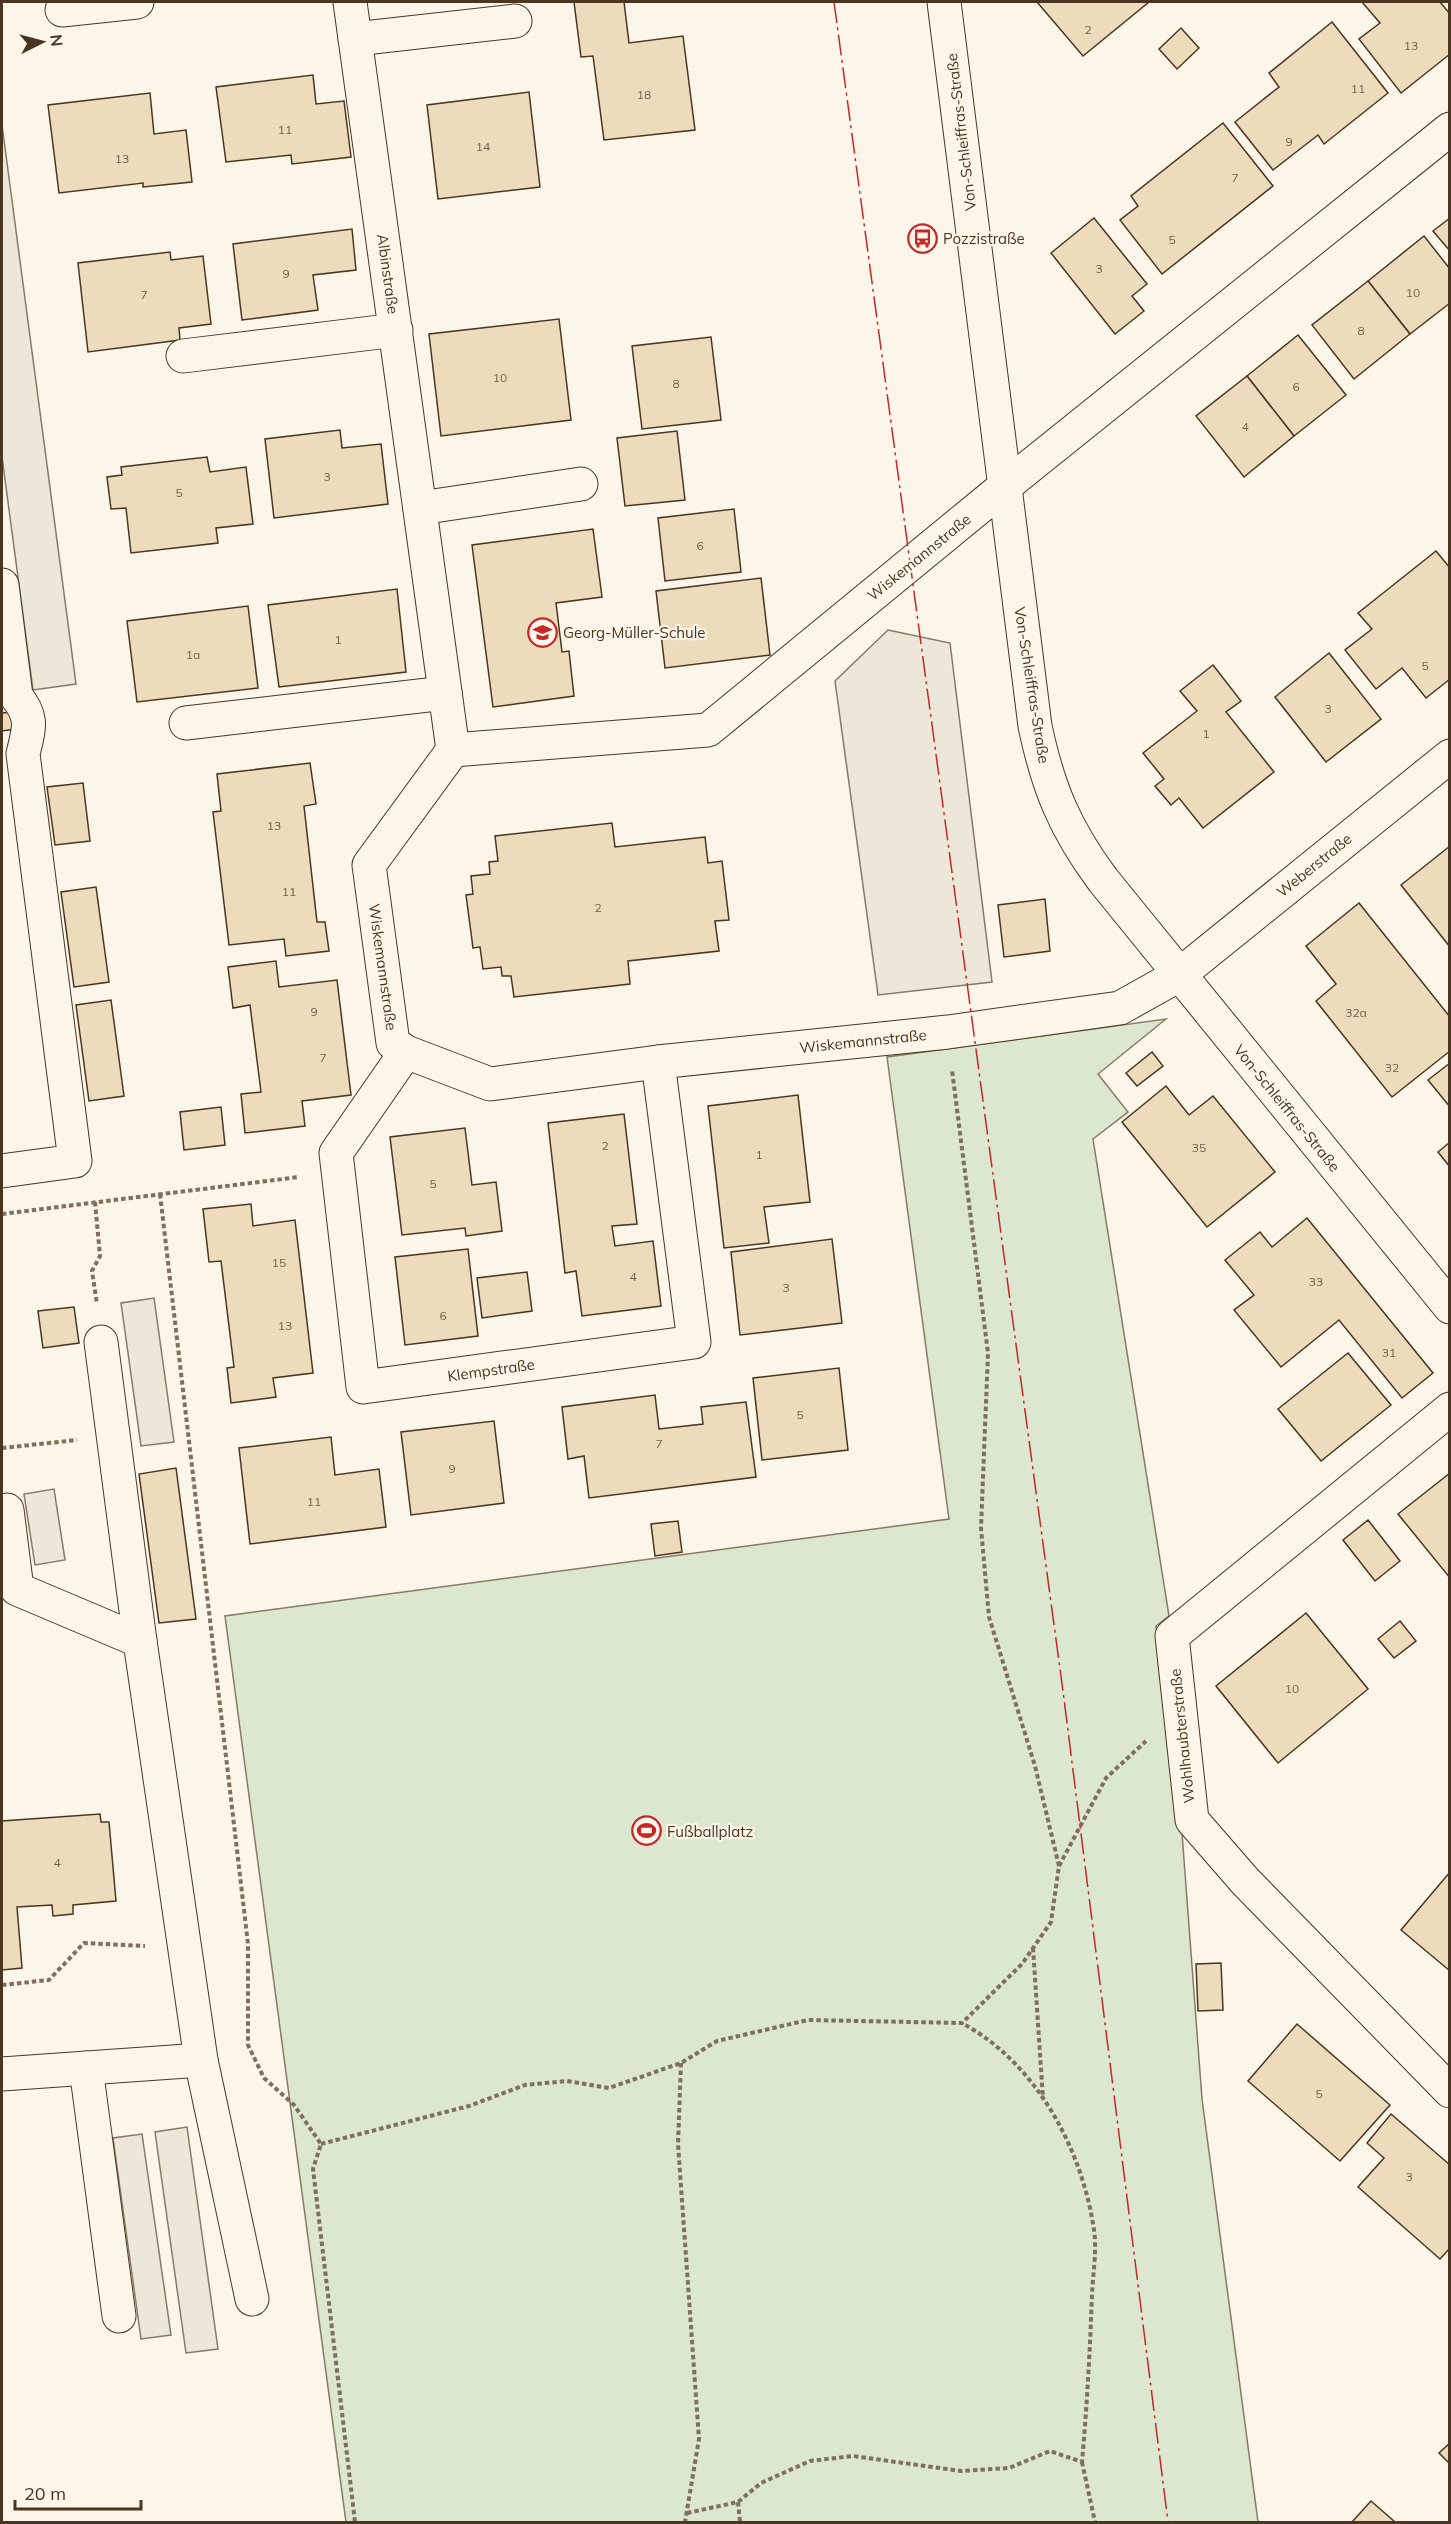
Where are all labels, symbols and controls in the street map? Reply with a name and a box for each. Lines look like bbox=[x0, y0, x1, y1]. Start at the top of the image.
north arrow bbox=[12, 12, 72, 72]
house number: 2 bbox=[1084, 22, 1092, 37]
text: N bbox=[46, 33, 67, 47]
house number: 13 bbox=[1404, 38, 1418, 53]
street label: Von-Schleiffras-Straße bbox=[942, 52, 980, 212]
house number: 11 bbox=[1351, 81, 1365, 96]
house number: 18 bbox=[637, 87, 651, 102]
house number: 11 bbox=[278, 122, 292, 137]
house number: 9 bbox=[1285, 134, 1293, 149]
house number: 14 bbox=[476, 139, 490, 154]
house number: 13 bbox=[115, 151, 129, 166]
house number: 7 bbox=[1231, 170, 1239, 185]
bus stop icon: Pozzistraße bbox=[906, 222, 938, 254]
place label: Pozzistraße bbox=[943, 229, 1025, 248]
house number: 5 bbox=[1168, 232, 1176, 247]
street label: Albinstraße bbox=[373, 233, 403, 315]
house number: 3 bbox=[1095, 261, 1103, 276]
house number: 9 bbox=[282, 266, 290, 281]
house number: 10 bbox=[1406, 285, 1420, 300]
house number: 7 bbox=[140, 287, 148, 302]
house number: 8 bbox=[1357, 323, 1365, 338]
house number: 10 bbox=[493, 370, 507, 385]
house number: 8 bbox=[672, 376, 680, 391]
house number: 6 bbox=[1292, 379, 1300, 394]
house number: 4 bbox=[1241, 419, 1249, 434]
house number: 3 bbox=[323, 469, 331, 484]
house number: 5 bbox=[175, 485, 183, 500]
street label: Wiskemannstraße bbox=[863, 509, 975, 605]
house number: 6 bbox=[696, 538, 704, 553]
street label: Von-Schleiffras-Straße bbox=[1010, 605, 1054, 765]
school or university icon: Georg-Müller-Schule bbox=[526, 616, 558, 648]
place label: Georg-Müller-Schule bbox=[563, 623, 706, 642]
house number: 1 bbox=[334, 632, 342, 647]
house number: 1a bbox=[186, 647, 200, 662]
house number: 5 bbox=[1421, 658, 1429, 673]
house number: 3 bbox=[1324, 701, 1332, 716]
house number: 1 bbox=[1202, 726, 1210, 741]
house number: 13 bbox=[267, 818, 281, 833]
street label: Weberstraße bbox=[1273, 829, 1355, 901]
house number: 11 bbox=[282, 884, 296, 899]
house number: 2 bbox=[594, 900, 602, 915]
street label: Wiskemannstraße bbox=[365, 902, 401, 1032]
house number: 9 bbox=[310, 1004, 318, 1019]
house number: 32a bbox=[1345, 1005, 1367, 1020]
street label: Wiskemannstraße bbox=[798, 1025, 928, 1057]
street label: Von-Schleiffras-Straße bbox=[1230, 1040, 1344, 1176]
house number: 7 bbox=[319, 1050, 327, 1065]
house number: 32 bbox=[1385, 1060, 1399, 1075]
house number: 2 bbox=[601, 1138, 609, 1153]
house number: 35 bbox=[1192, 1140, 1206, 1155]
house number: 1 bbox=[755, 1147, 763, 1162]
house number: 5 bbox=[429, 1176, 437, 1191]
house number: 15 bbox=[272, 1255, 286, 1270]
house number: 4 bbox=[629, 1269, 637, 1284]
house number: 33 bbox=[1309, 1274, 1323, 1289]
house number: 3 bbox=[782, 1280, 790, 1295]
house number: 6 bbox=[439, 1308, 447, 1323]
house number: 13 bbox=[278, 1318, 292, 1333]
house number: 31 bbox=[1382, 1345, 1396, 1360]
street label: Klempstraße bbox=[446, 1354, 536, 1386]
house number: 5 bbox=[796, 1407, 804, 1422]
house number: 7 bbox=[655, 1436, 663, 1451]
house number: 9 bbox=[448, 1461, 456, 1476]
house number: 11 bbox=[307, 1494, 321, 1509]
street label: Wohlhaubterstraße bbox=[1165, 1668, 1199, 1804]
house number: 10 bbox=[1285, 1681, 1299, 1696]
sports icon: Fußballplatz bbox=[630, 1815, 662, 1847]
place label: Fußballplatz bbox=[667, 1822, 753, 1841]
house number: 4 bbox=[53, 1855, 61, 1870]
house number: 5 bbox=[1315, 2086, 1323, 2101]
house number: 3 bbox=[1405, 2169, 1413, 2184]
scale bar bbox=[15, 2473, 141, 2511]
text: 20 m bbox=[24, 2482, 66, 2505]

